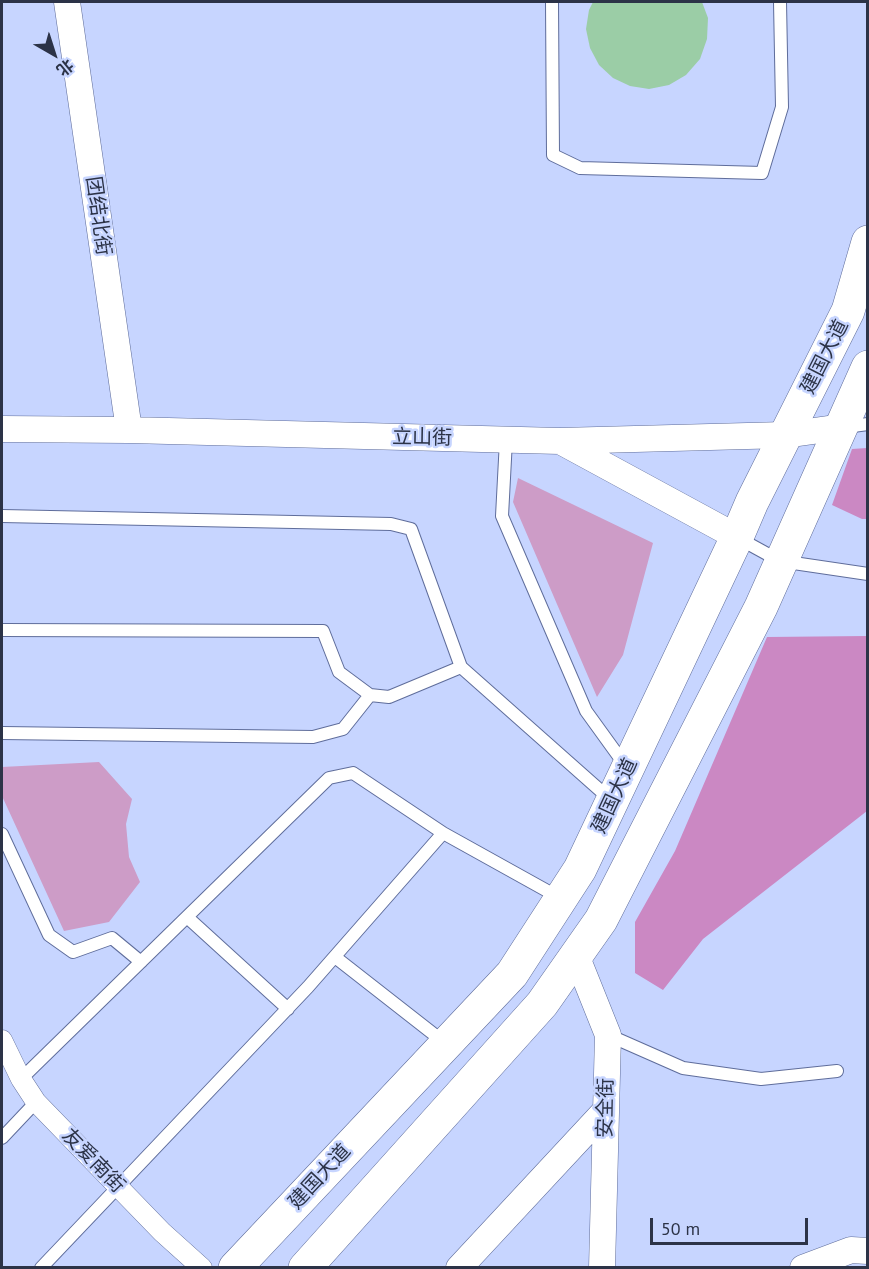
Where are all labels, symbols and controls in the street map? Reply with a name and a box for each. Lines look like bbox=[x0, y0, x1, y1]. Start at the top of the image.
north arrow bbox=[24, 24, 84, 84]
text: 北 bbox=[53, 55, 78, 81]
street label: 团结北街 bbox=[81, 175, 115, 257]
street label: 建国大道 bbox=[796, 316, 854, 398]
street label: 立山街 bbox=[392, 425, 452, 451]
street label: 建国大道 bbox=[587, 755, 643, 837]
street label: 安全街 bbox=[593, 1078, 619, 1138]
street label: 友爱南街 bbox=[57, 1124, 129, 1198]
street label: 建国大道 bbox=[284, 1140, 356, 1214]
scale bar bbox=[653, 1206, 810, 1244]
text: 50 m bbox=[661, 1217, 700, 1240]

